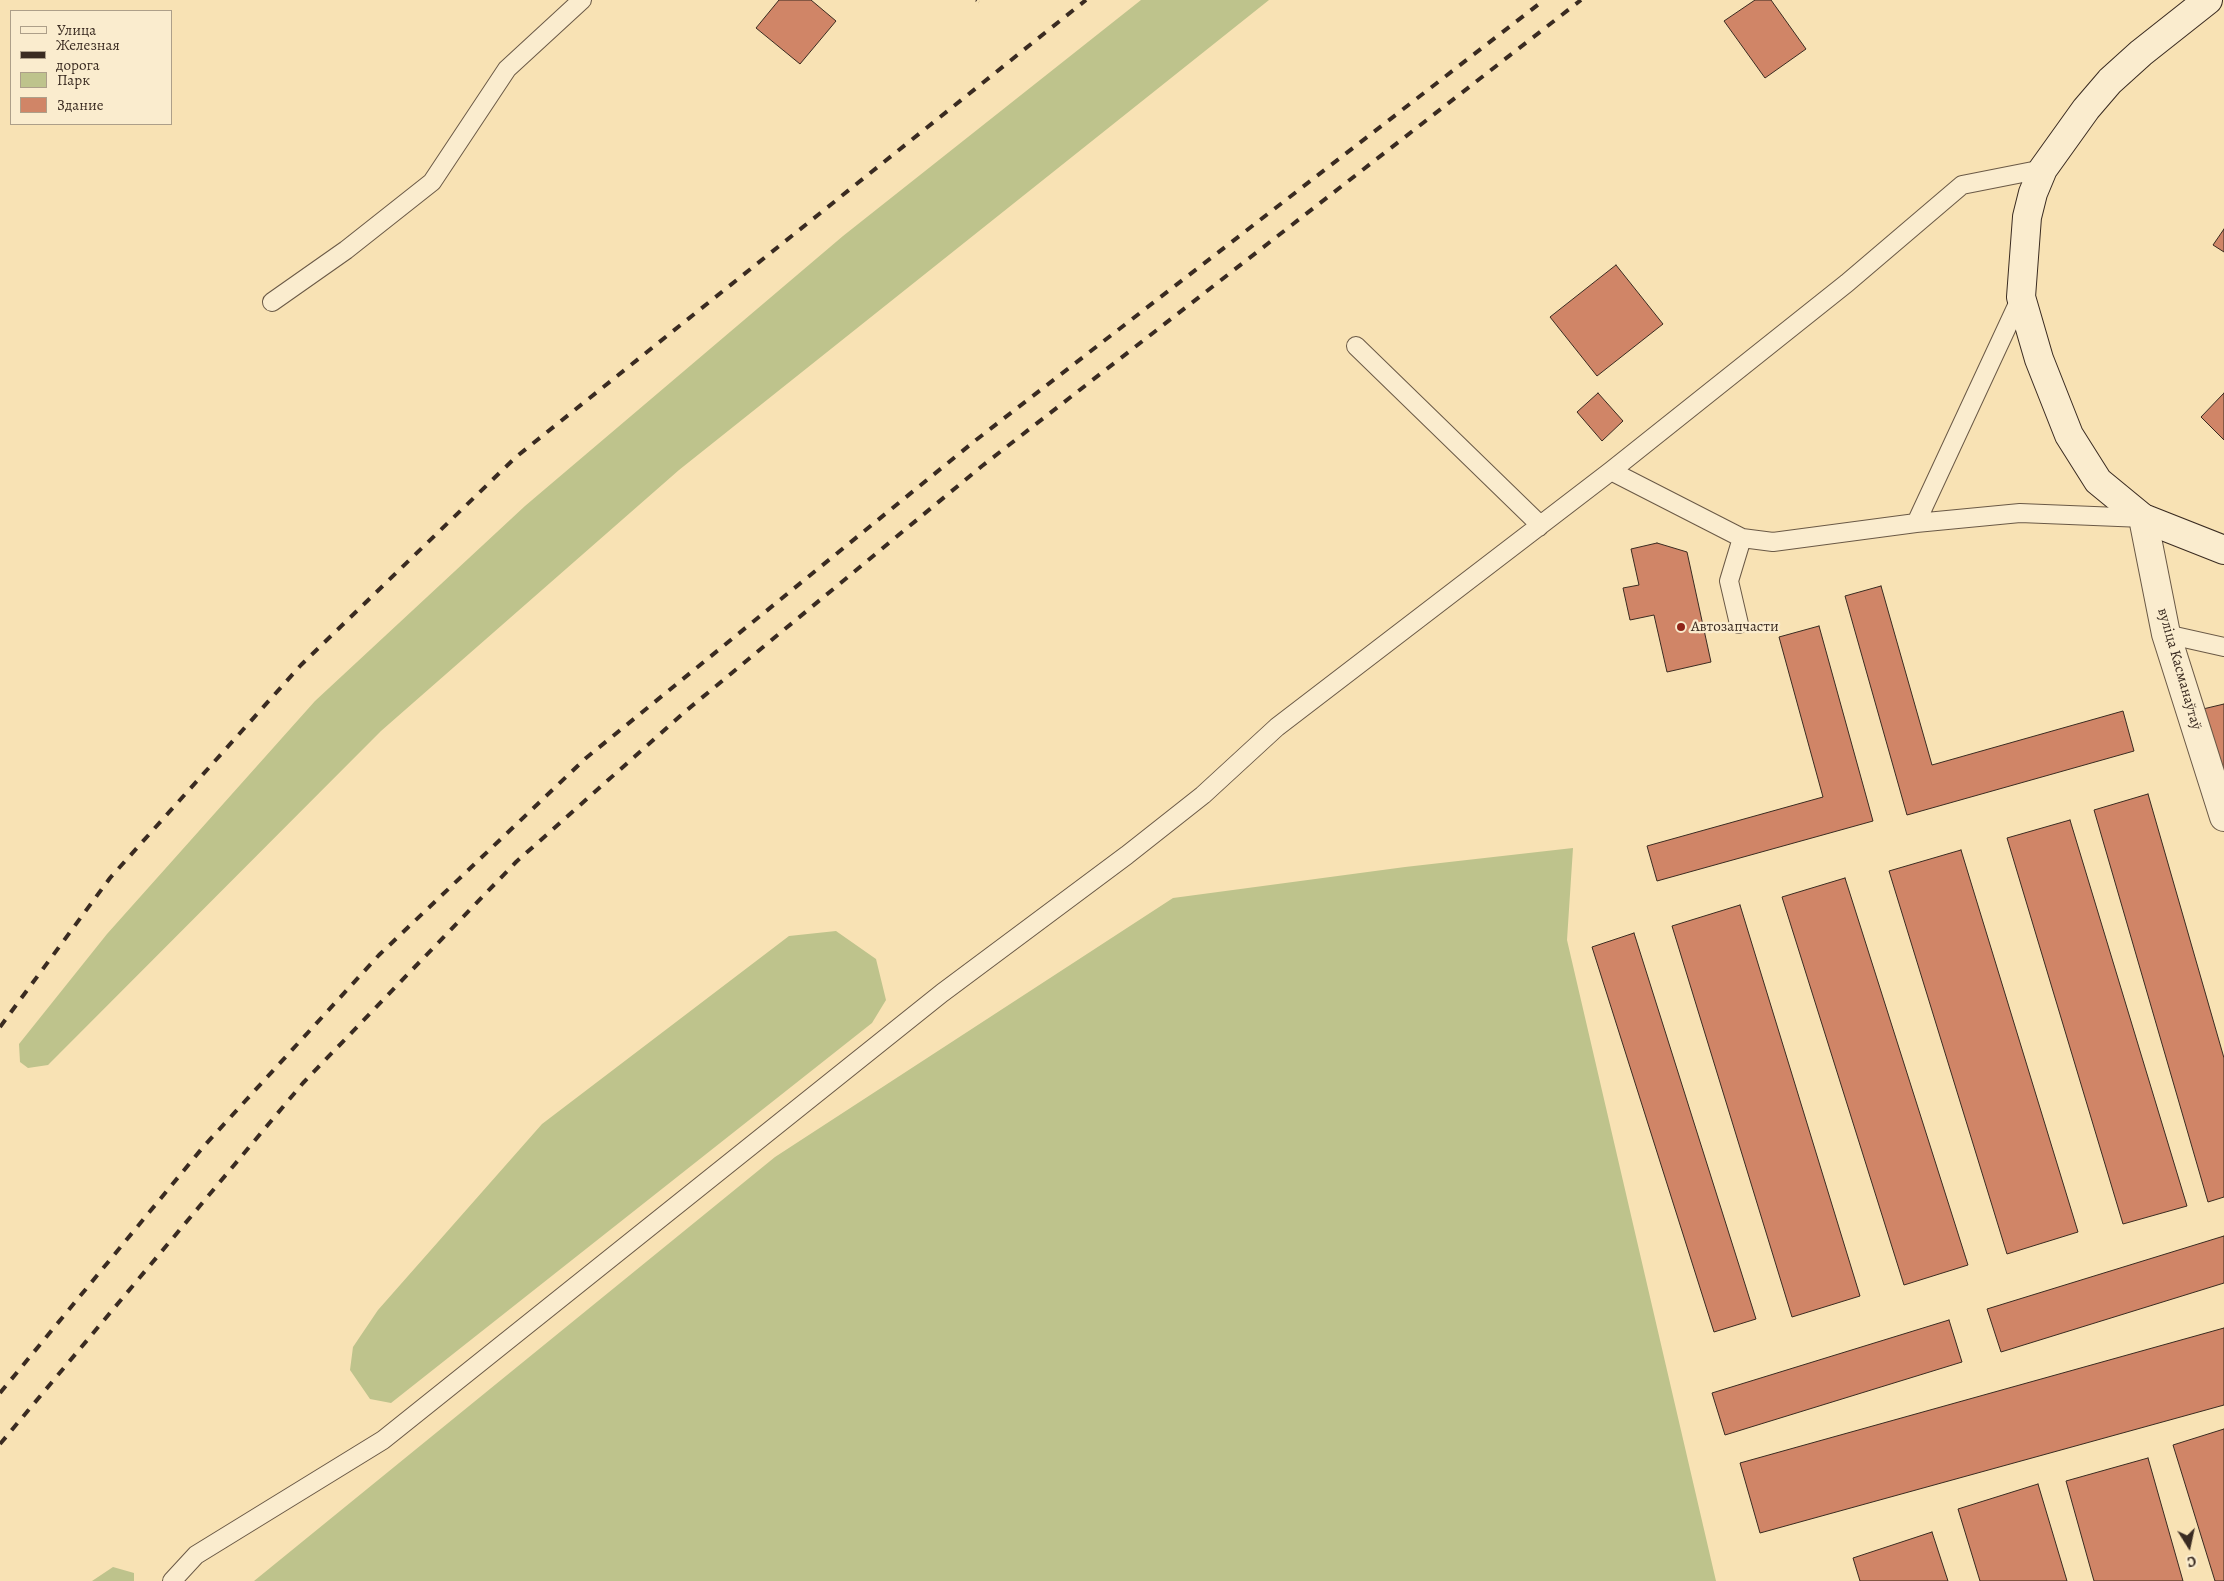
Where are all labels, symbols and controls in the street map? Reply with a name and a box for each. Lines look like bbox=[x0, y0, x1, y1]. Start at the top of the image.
legend bbox=[10, 10, 172, 125]
text: Улица bbox=[57, 20, 96, 40]
text: Железная дорога bbox=[56, 35, 120, 75]
text: Парк bbox=[57, 70, 90, 90]
text: Здание bbox=[57, 95, 104, 115]
street label: вуліца Касманаўтаў bbox=[2153, 606, 2205, 732]
place label: Автозапчасти bbox=[1691, 618, 1779, 636]
marker: Автозапчасти bbox=[1675, 621, 1687, 633]
north arrow bbox=[2164, 1521, 2214, 1571]
text: С bbox=[2186, 1551, 2198, 1571]

